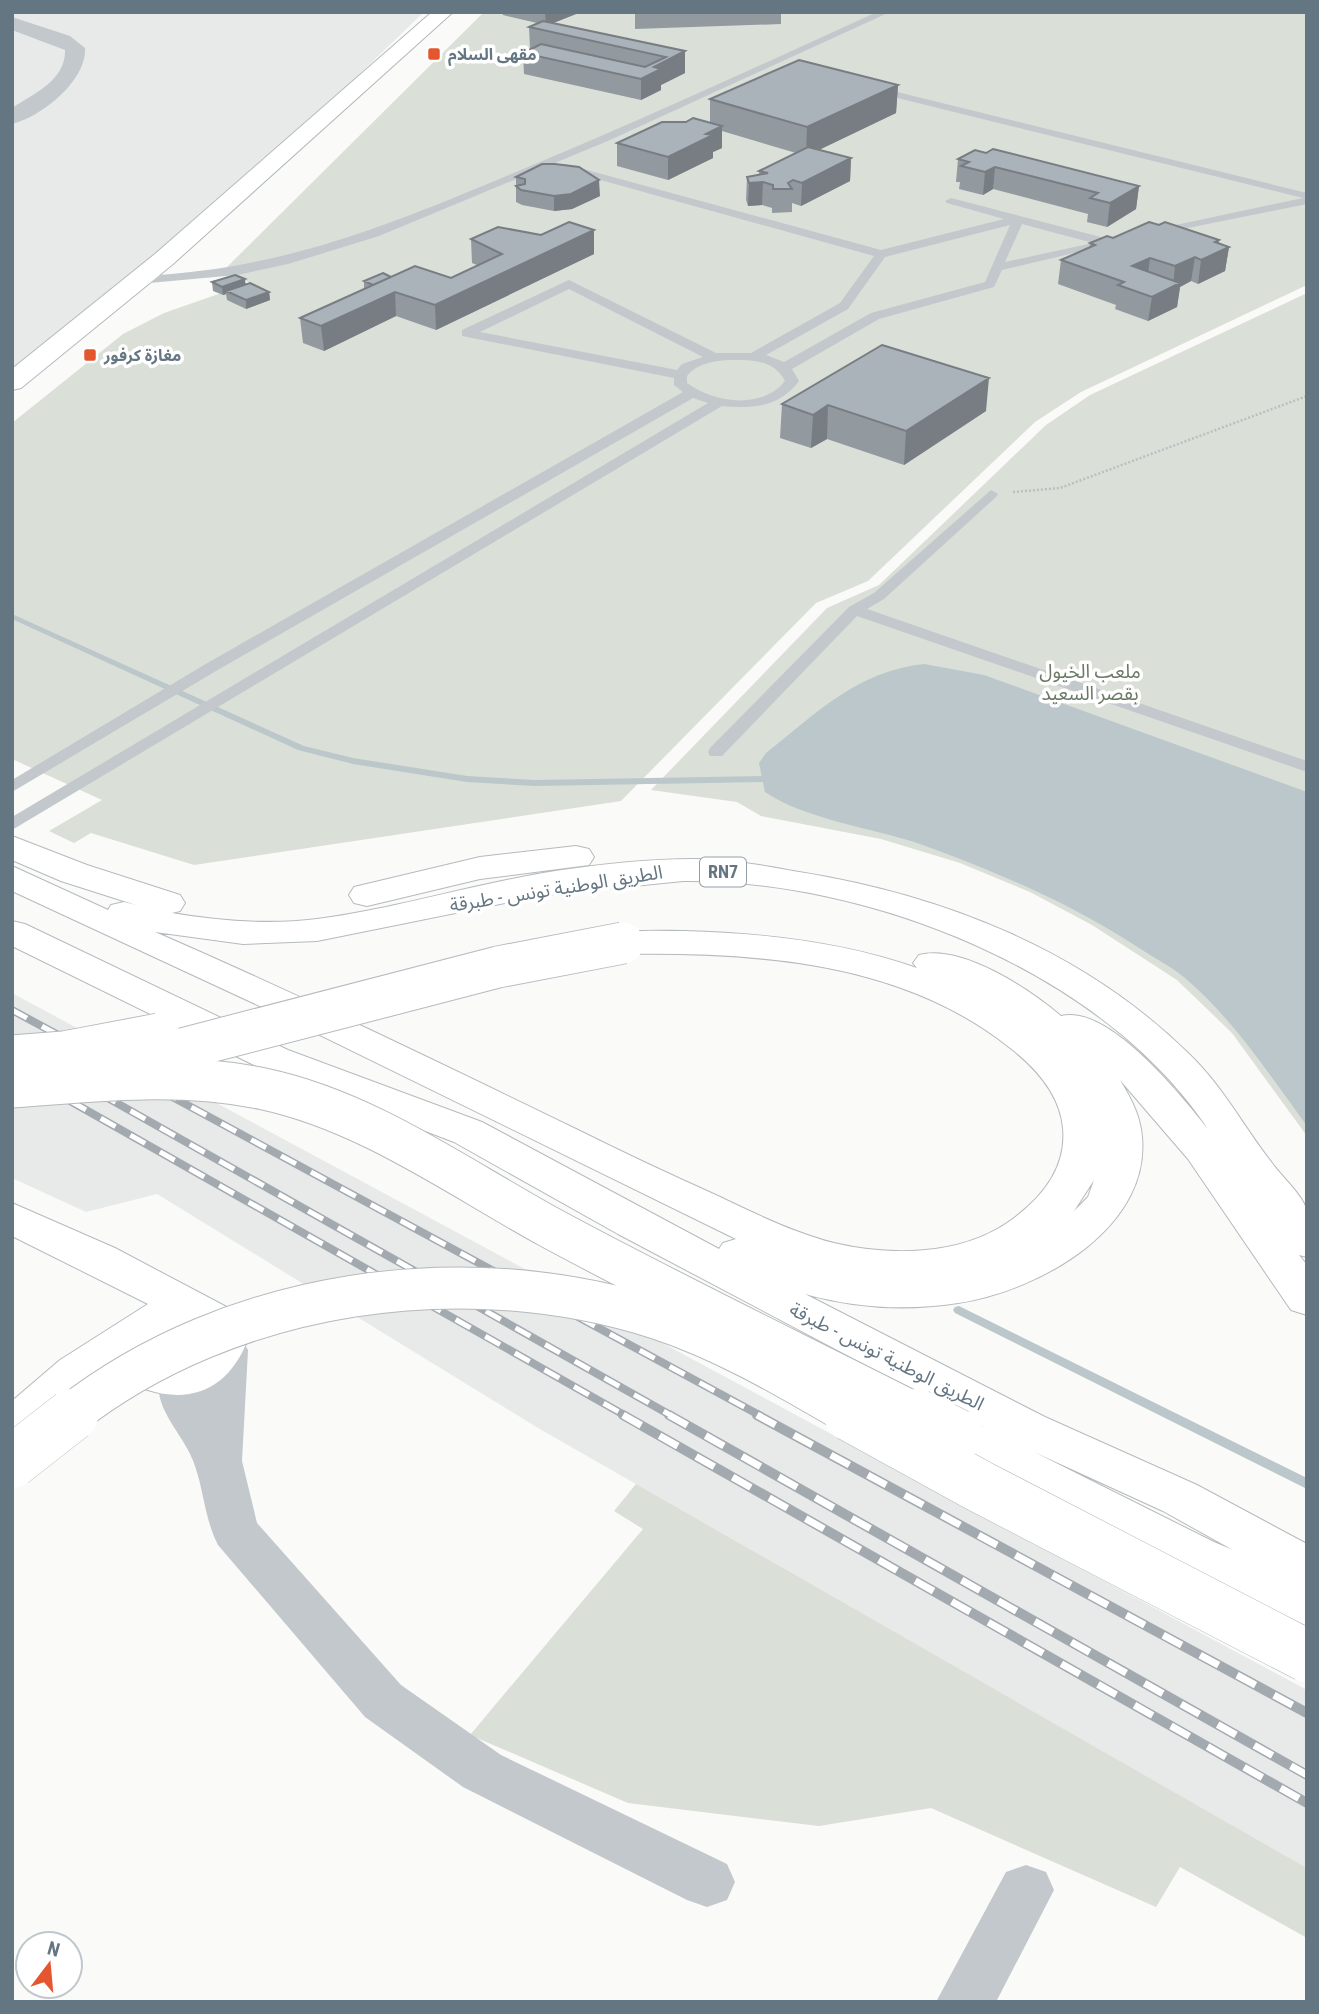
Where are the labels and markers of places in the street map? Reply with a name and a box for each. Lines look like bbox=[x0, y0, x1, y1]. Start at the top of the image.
place label: مقهى السلام bbox=[448, 45, 537, 66]
marker: مقهى السلام bbox=[426, 46, 442, 62]
place label: مغازة كرفور bbox=[103, 346, 181, 365]
marker: مغازة كرفور bbox=[82, 347, 98, 363]

